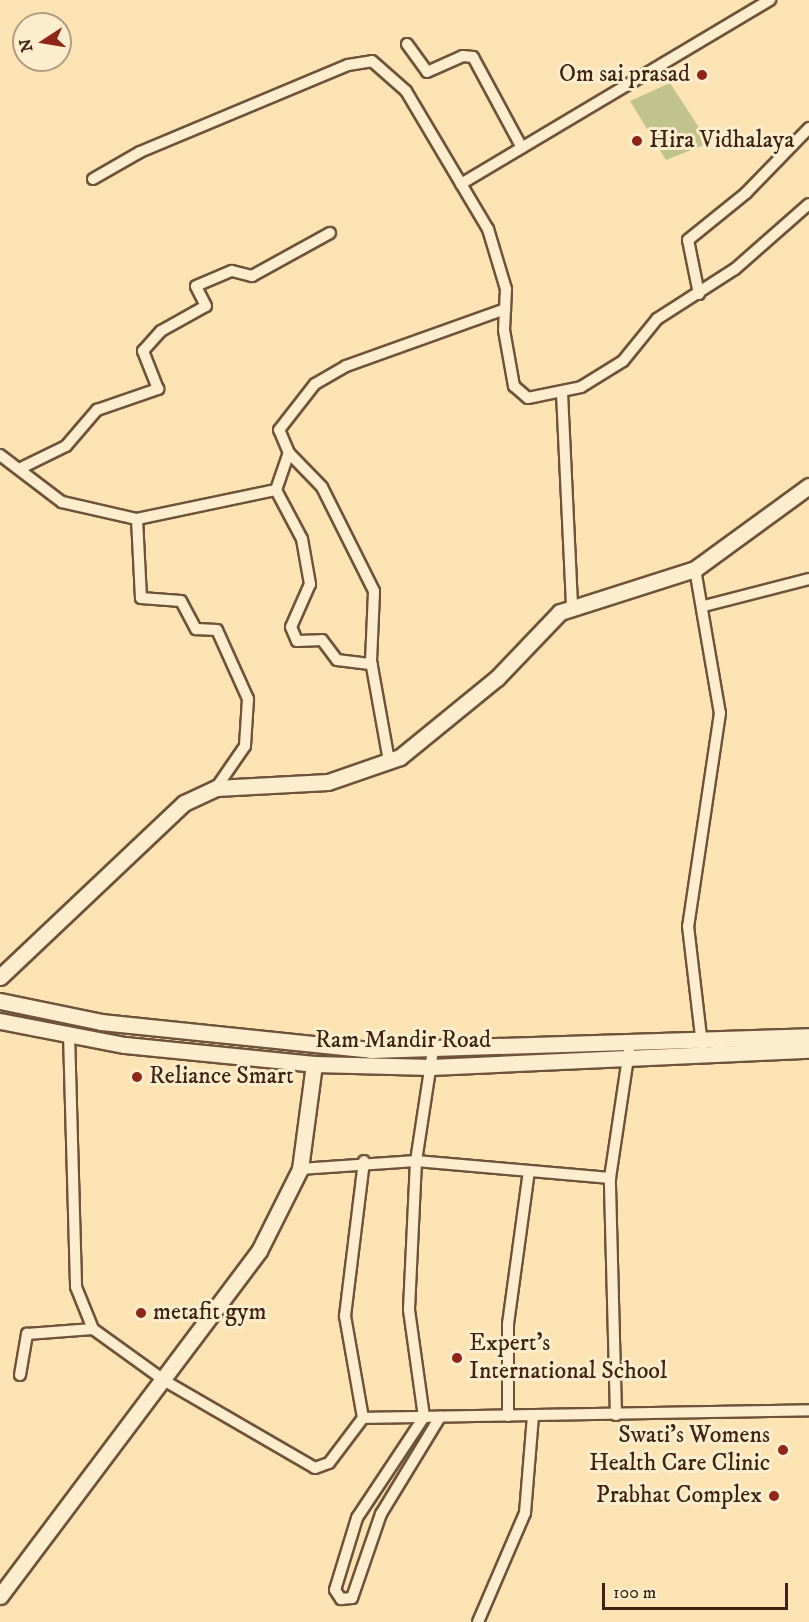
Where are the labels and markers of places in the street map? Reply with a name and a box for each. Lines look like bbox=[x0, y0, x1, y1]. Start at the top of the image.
place label: Om sai prasad bbox=[559, 61, 690, 89]
marker: Om sai prasad bbox=[695, 68, 709, 82]
place label: Hira Vidhalaya bbox=[649, 127, 794, 155]
marker: Hira Vidhalaya bbox=[630, 134, 644, 148]
place label: Reliance Smart bbox=[149, 1063, 294, 1091]
marker: Reliance Smart bbox=[130, 1070, 144, 1084]
place label: metafit gym bbox=[153, 1299, 267, 1327]
marker: metafit gym bbox=[134, 1306, 148, 1320]
place label: Expert's International School bbox=[469, 1330, 667, 1386]
marker: Expert's International School bbox=[450, 1351, 464, 1365]
place label: Swati's Womens Health Care Clinic bbox=[589, 1422, 770, 1478]
marker: Swati's Womens Health Care Clinic bbox=[774, 1441, 792, 1459]
place label: Prabhat Complex bbox=[596, 1482, 762, 1510]
marker: Prabhat Complex bbox=[767, 1489, 781, 1503]

